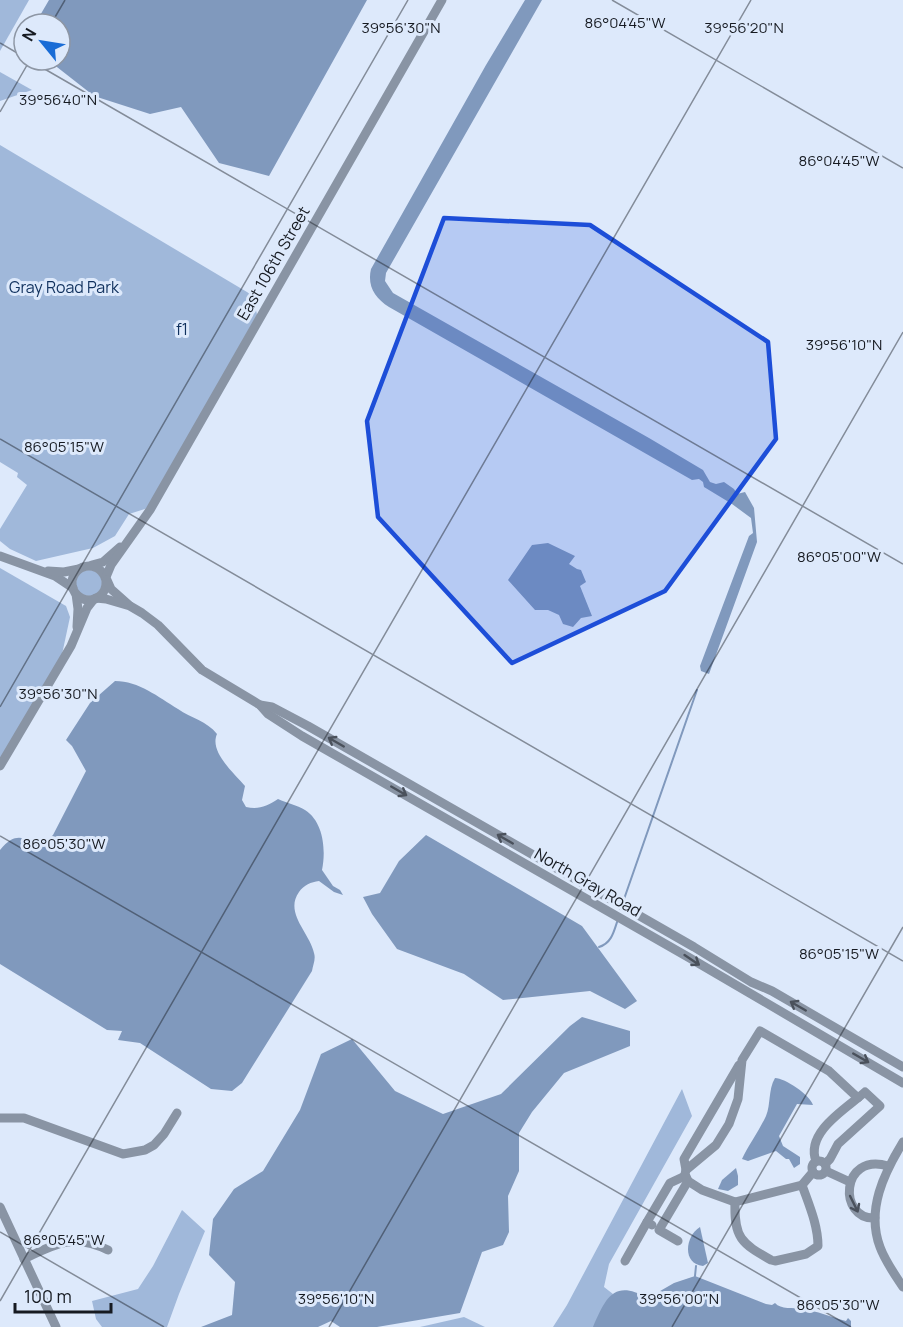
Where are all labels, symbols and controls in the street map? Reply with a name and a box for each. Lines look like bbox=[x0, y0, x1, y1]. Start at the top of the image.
north arrow bbox=[12, 12, 72, 72]
text: 86°04'45"W bbox=[584, 12, 666, 33]
text: 39°56'30"N bbox=[361, 17, 441, 38]
text: 39°56'20"N bbox=[704, 17, 784, 38]
text: N bbox=[17, 24, 41, 45]
text: 39°56'40"N bbox=[19, 89, 97, 110]
text: 86°04'45"W bbox=[798, 150, 880, 171]
street label: East 106th Street bbox=[231, 202, 315, 324]
park label: Gray Road Park bbox=[9, 276, 120, 298]
park label: f1 bbox=[176, 318, 188, 340]
text: 39°56'10"N bbox=[806, 334, 882, 355]
text: 86°05'15"W bbox=[24, 436, 104, 457]
text: 86°05'00"W bbox=[797, 546, 881, 567]
text: 39°56'30"N bbox=[18, 683, 98, 704]
one-way arrow bbox=[327, 735, 344, 747]
one-way arrow bbox=[390, 786, 407, 798]
text: 86°05'30"W bbox=[22, 833, 106, 854]
one-way arrow bbox=[496, 833, 514, 844]
street label: North Gray Road bbox=[531, 842, 645, 922]
text: 86°05'15"W bbox=[799, 943, 879, 964]
one-way arrow bbox=[684, 954, 700, 966]
one-way arrow bbox=[790, 1000, 807, 1012]
one-way arrow bbox=[852, 1053, 869, 1065]
one-way arrow bbox=[848, 1195, 860, 1212]
text: 86°05'45"W bbox=[23, 1229, 105, 1250]
scale bar bbox=[15, 1276, 111, 1314]
text: 100 m bbox=[24, 1284, 72, 1308]
text: 39°56'10"N bbox=[298, 1288, 374, 1309]
text: 39°56'00"N bbox=[639, 1288, 719, 1309]
text: 86°05'30"W bbox=[796, 1294, 880, 1315]

